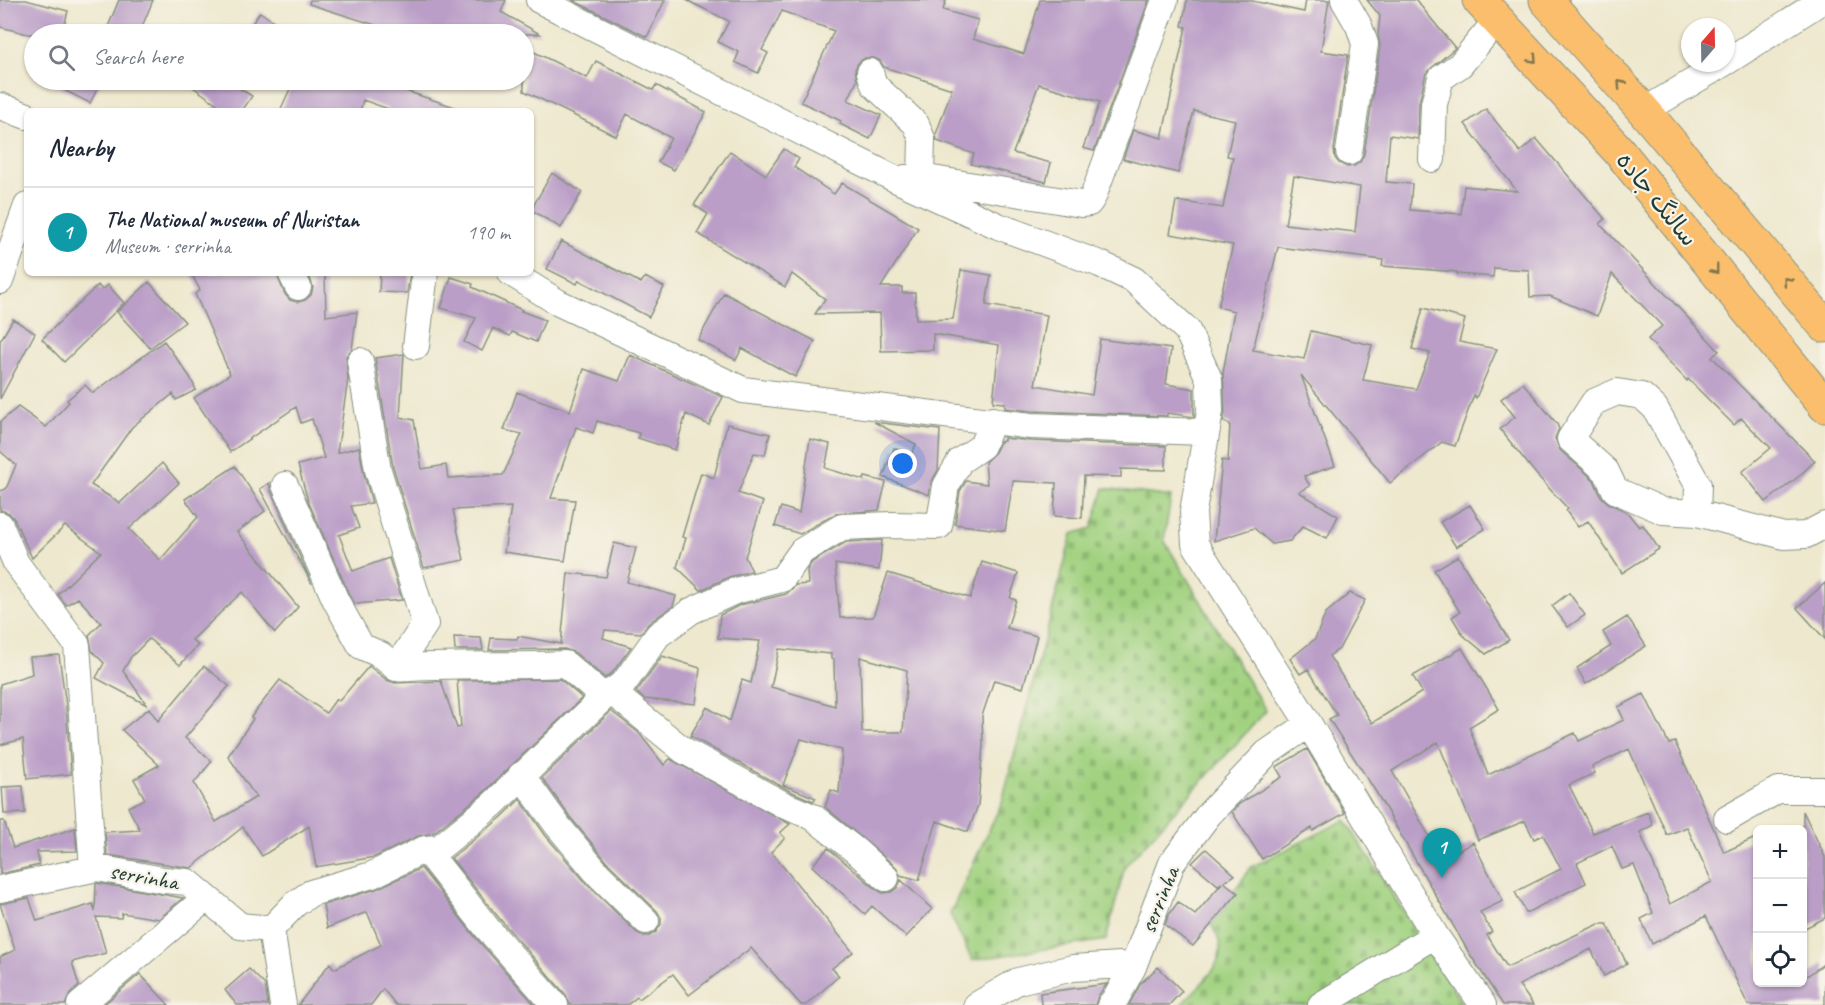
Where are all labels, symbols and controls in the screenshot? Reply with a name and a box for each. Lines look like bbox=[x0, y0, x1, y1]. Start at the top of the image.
north arrow bbox=[1681, 18, 1735, 72]
search box bbox=[24, 24, 534, 90]
icon: search bbox=[45, 41, 78, 74]
text: Search here bbox=[93, 43, 183, 71]
one-way arrow bbox=[1526, 52, 1537, 62]
one-way arrow bbox=[1617, 80, 1628, 91]
text: Nearby bbox=[48, 131, 113, 164]
street label: سالنگ جاده bbox=[1610, 146, 1704, 252]
text: The National museum of Nuristan bbox=[105, 206, 359, 234]
text: 1 bbox=[63, 220, 72, 245]
text: 190 m bbox=[467, 220, 510, 245]
text: Museum · serrinha bbox=[105, 234, 231, 259]
one-way arrow bbox=[1707, 263, 1718, 274]
one-way arrow bbox=[1784, 277, 1795, 288]
your location bbox=[888, 449, 917, 478]
map controls bbox=[1753, 825, 1807, 987]
button: + bbox=[1753, 825, 1807, 879]
pin: 1 bbox=[1422, 828, 1462, 878]
street label: serrinha bbox=[107, 855, 183, 897]
street label: serrinha bbox=[1132, 860, 1187, 938]
button: − bbox=[1753, 879, 1807, 933]
button: locate bbox=[1753, 933, 1807, 987]

